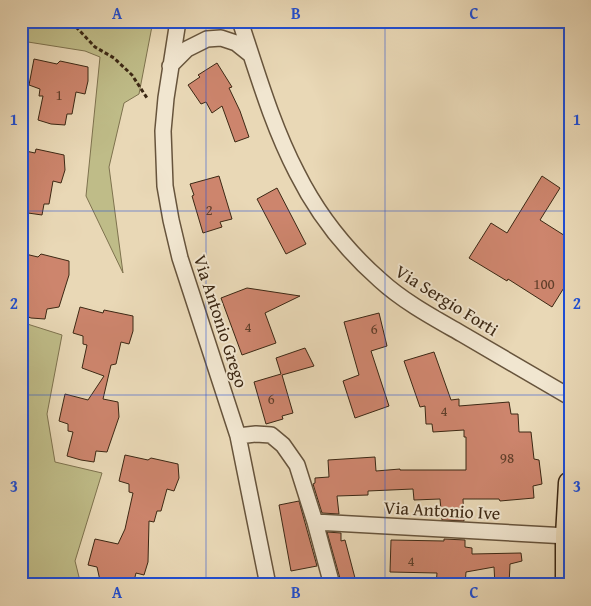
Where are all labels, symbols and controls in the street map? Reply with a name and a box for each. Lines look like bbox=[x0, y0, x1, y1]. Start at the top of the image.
text: A bbox=[112, 1, 123, 25]
text: B bbox=[291, 1, 301, 25]
text: C bbox=[469, 1, 479, 25]
house number: 1 bbox=[55, 84, 63, 105]
text: 1 bbox=[10, 107, 18, 131]
text: 1 bbox=[573, 107, 581, 131]
house number: 2 bbox=[205, 199, 213, 220]
street label: Via Antonio Grego bbox=[187, 251, 255, 391]
street label: Via Sergio Forti bbox=[390, 257, 504, 343]
house number: 100 bbox=[533, 273, 555, 294]
text: 2 bbox=[10, 291, 18, 315]
text: 2 bbox=[573, 291, 581, 315]
house number: 4 bbox=[244, 316, 252, 337]
house number: 6 bbox=[370, 318, 378, 339]
house number: 6 bbox=[267, 388, 275, 409]
house number: 4 bbox=[440, 400, 448, 421]
house number: 98 bbox=[500, 447, 514, 468]
text: 3 bbox=[10, 474, 18, 498]
text: 3 bbox=[573, 474, 581, 498]
street label: Via Antonio Ive bbox=[383, 493, 501, 527]
house number: 4 bbox=[407, 550, 415, 571]
text: A bbox=[112, 580, 123, 604]
text: B bbox=[291, 580, 301, 604]
text: C bbox=[469, 580, 479, 604]

